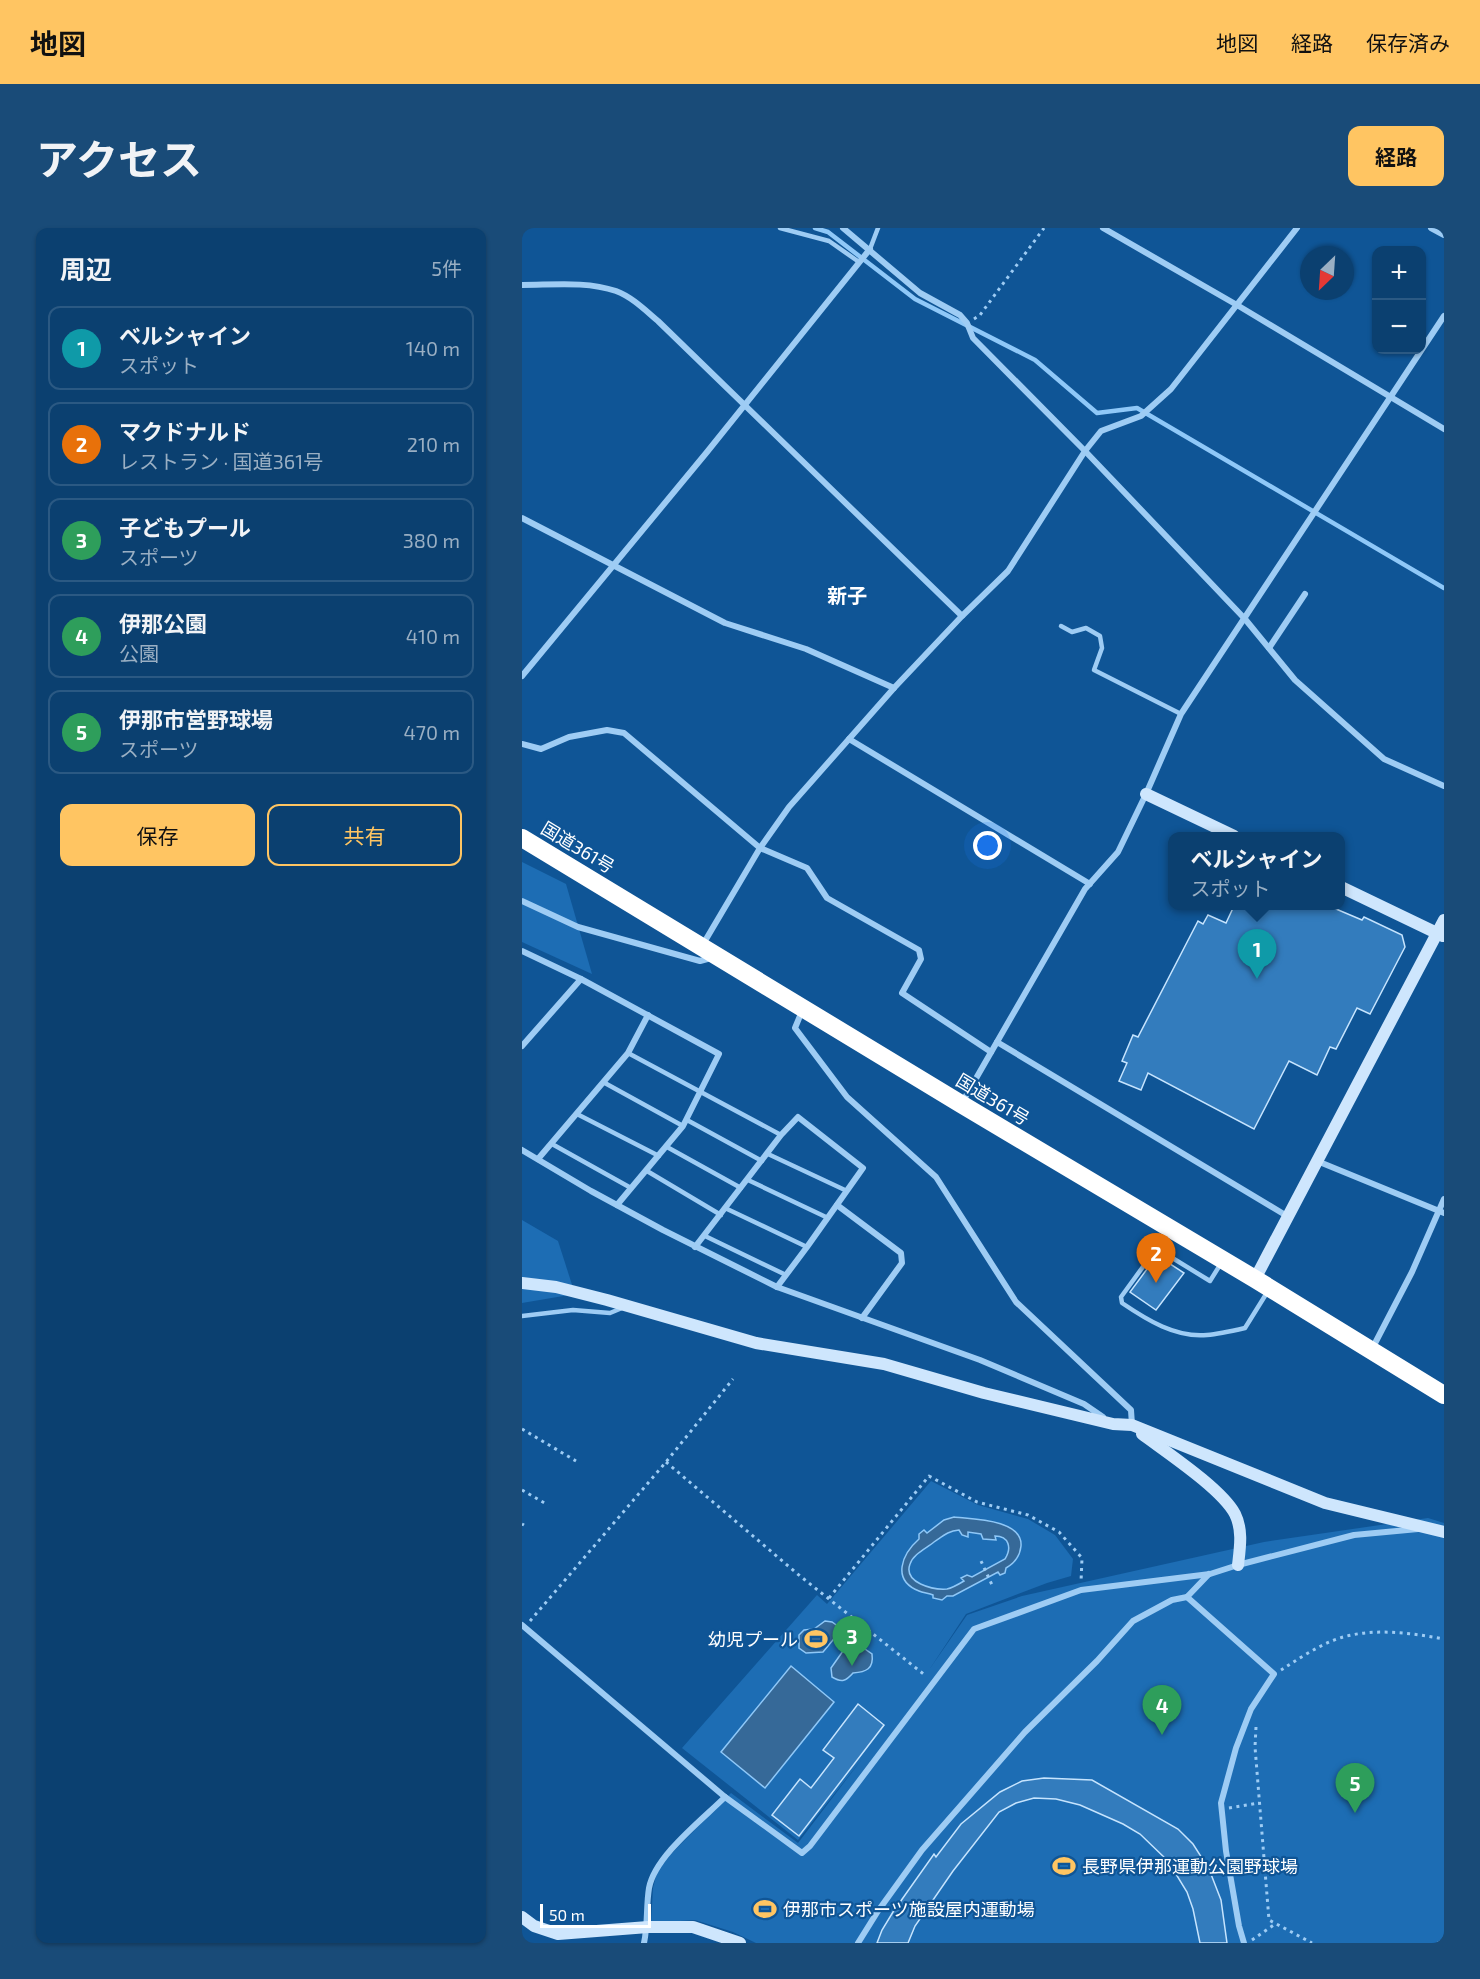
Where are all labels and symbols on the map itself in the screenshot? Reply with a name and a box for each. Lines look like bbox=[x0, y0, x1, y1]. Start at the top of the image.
north arrow bbox=[1300, 246, 1354, 300]
district label: 新子 bbox=[827, 583, 867, 607]
street label: 国道361号 bbox=[537, 817, 619, 877]
your location bbox=[973, 831, 1002, 860]
pin: 1 bbox=[1238, 930, 1276, 979]
street label: 国道361号 bbox=[952, 1069, 1034, 1129]
pin: 2 bbox=[1136, 1234, 1176, 1283]
pin: 3 bbox=[832, 1616, 872, 1666]
sports icon: 幼児プール bbox=[803, 1626, 829, 1652]
place label: 幼児プール bbox=[708, 1628, 798, 1650]
pin: 4 bbox=[1142, 1686, 1182, 1735]
pin: 5 bbox=[1336, 1764, 1374, 1813]
sports icon: 長野県伊那運動公園野球場 bbox=[1051, 1853, 1077, 1879]
place label: 長野県伊那運動公園野球場 bbox=[1082, 1855, 1298, 1877]
sports icon: 伊那市スポーツ施設屋内運動場 bbox=[752, 1896, 778, 1922]
place label: 伊那市スポーツ施設屋内運動場 bbox=[783, 1898, 1035, 1920]
scale bar bbox=[540, 1901, 651, 1928]

